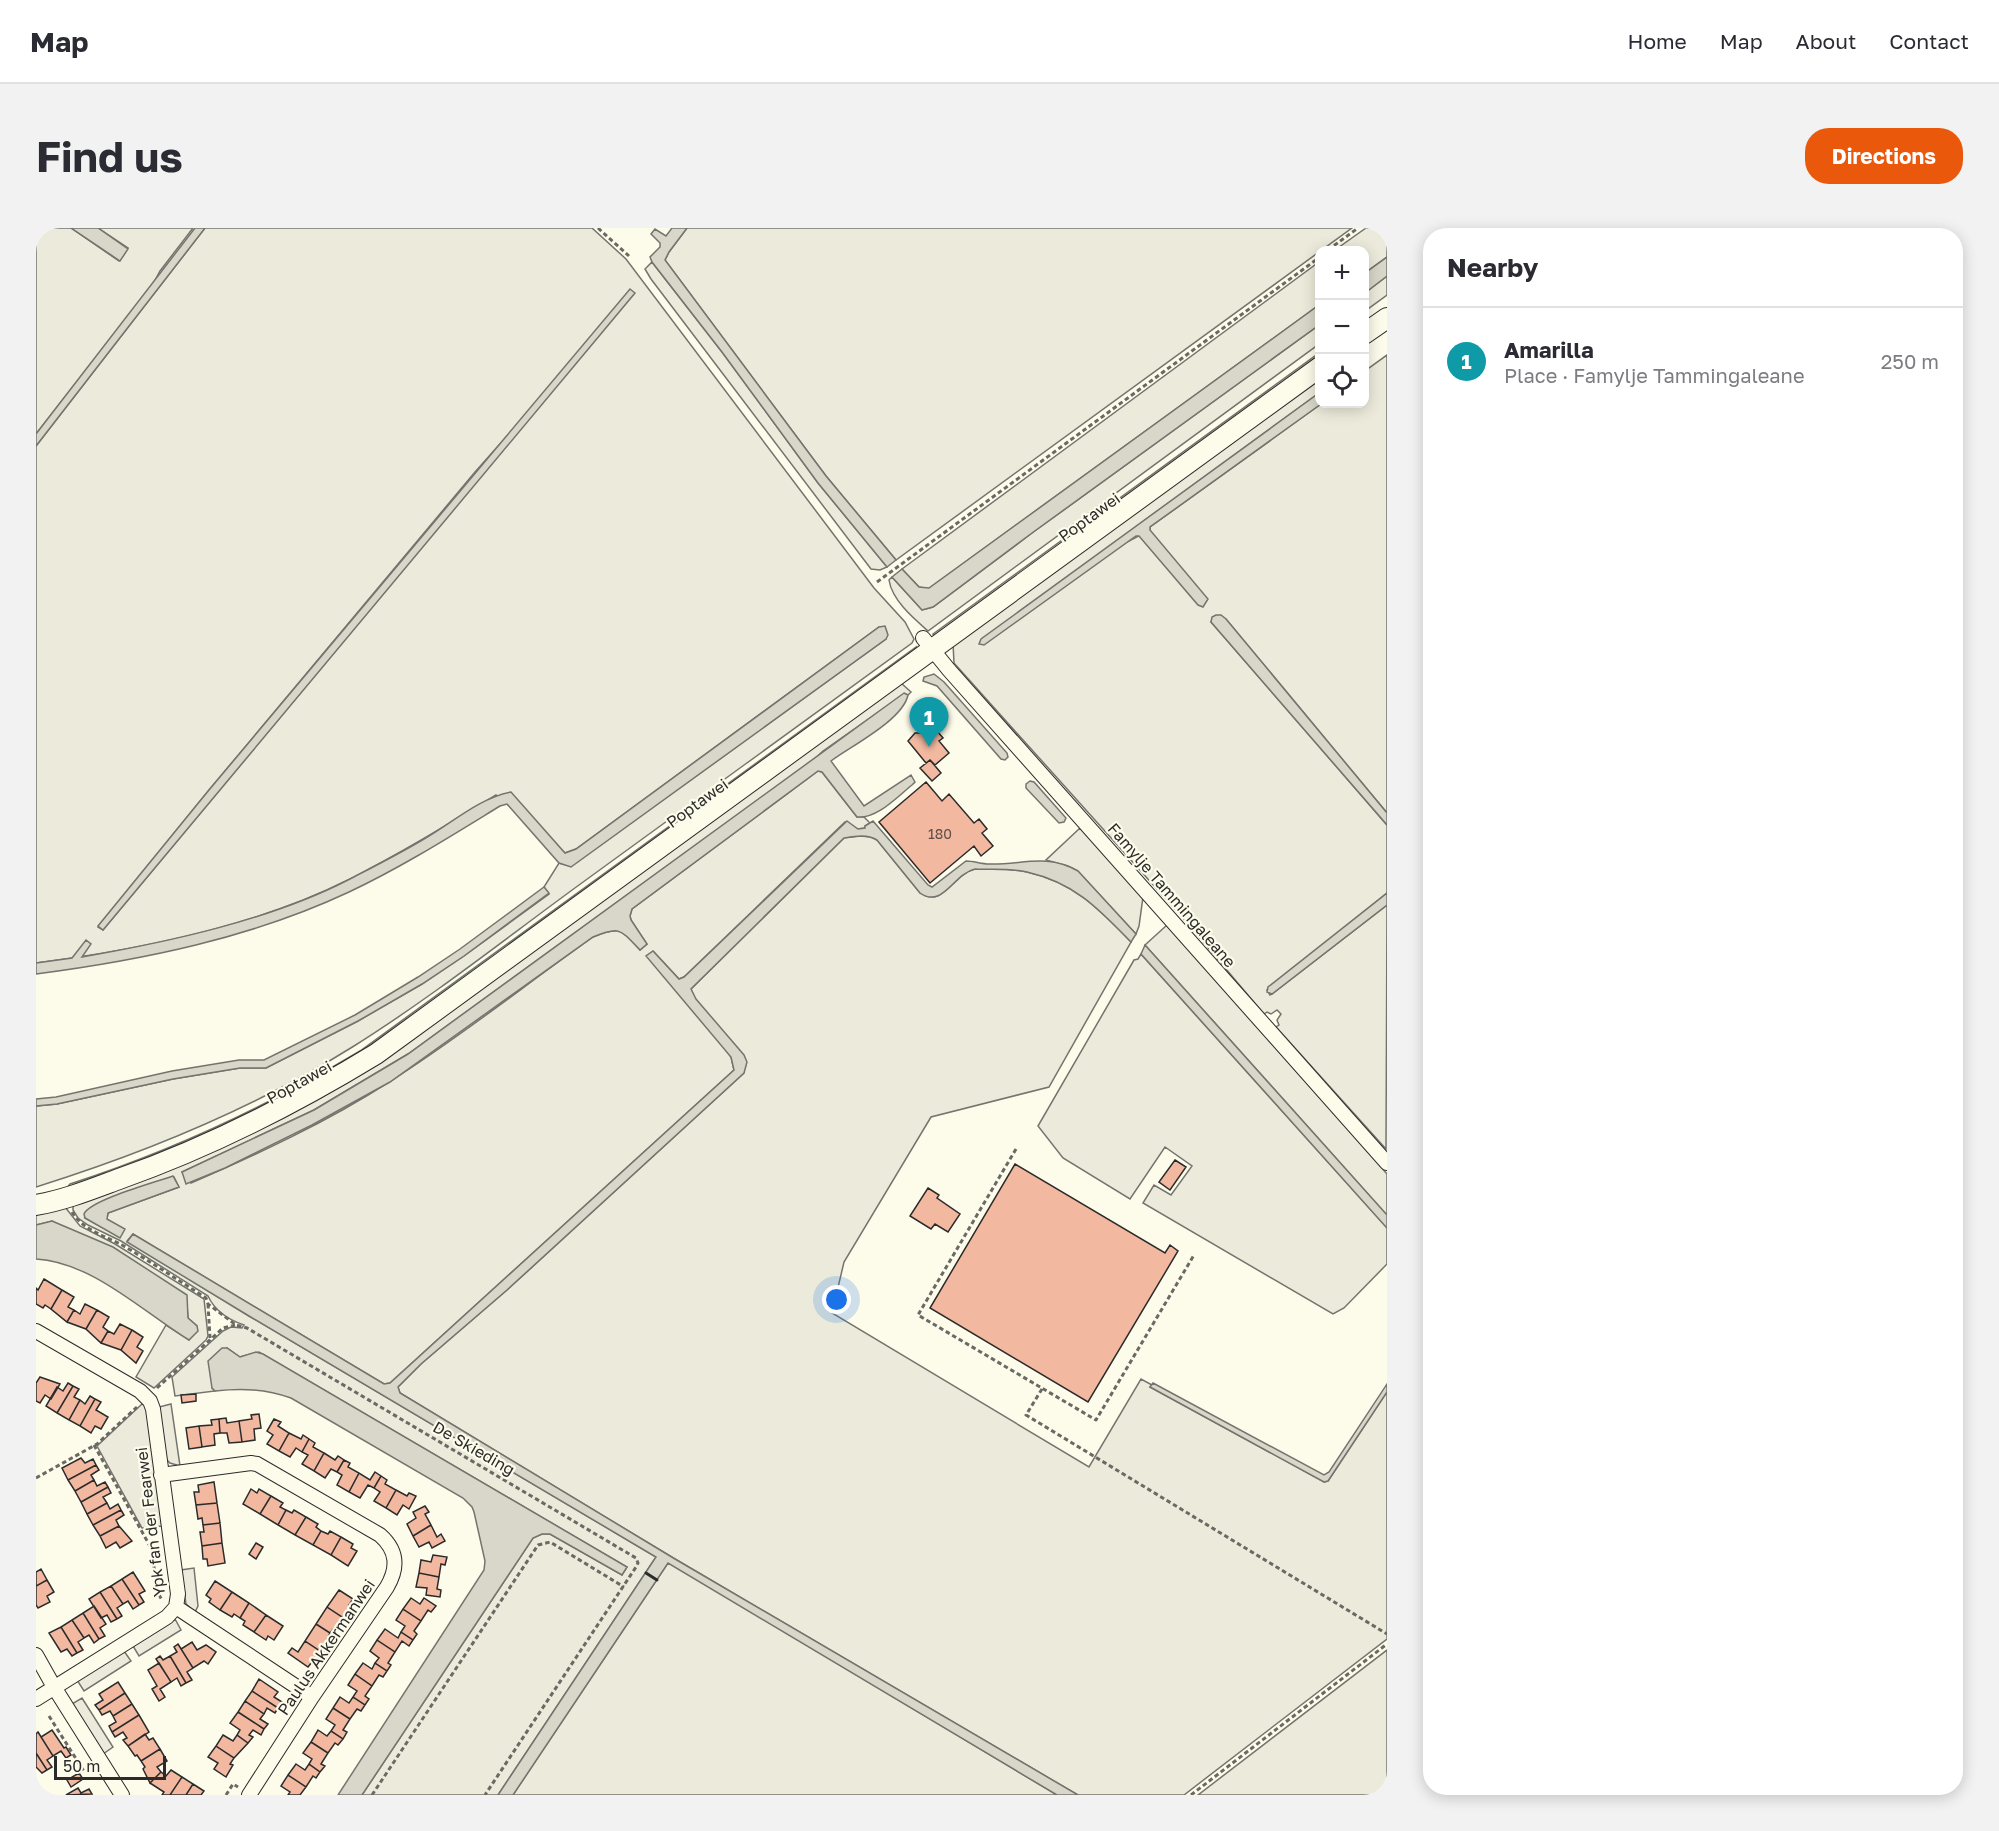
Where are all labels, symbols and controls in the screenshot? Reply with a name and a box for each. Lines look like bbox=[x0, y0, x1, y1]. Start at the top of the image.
text: Map bbox=[30, 25, 88, 58]
text: Home bbox=[1627, 28, 1687, 54]
text: Map bbox=[1720, 28, 1763, 54]
text: About bbox=[1796, 28, 1856, 54]
text: Contact bbox=[1889, 28, 1969, 54]
button: Directions bbox=[1805, 128, 1963, 184]
text: Find us bbox=[36, 131, 183, 181]
map controls bbox=[1315, 246, 1369, 408]
button: + bbox=[1315, 246, 1369, 300]
text: Nearby bbox=[1447, 252, 1538, 283]
button: − bbox=[1315, 300, 1369, 354]
text: Amarilla bbox=[1504, 336, 1594, 363]
text: 1 bbox=[1461, 349, 1472, 373]
text: 250 m bbox=[1881, 349, 1939, 373]
button: locate bbox=[1315, 354, 1369, 408]
text: Place · Famylje Tammingaleane bbox=[1504, 363, 1805, 387]
street label: Poptawei bbox=[1054, 488, 1124, 546]
pin: 1 bbox=[910, 698, 948, 747]
street label: Poptawei bbox=[662, 774, 732, 832]
street label: Famylje Tammingaleane bbox=[1104, 819, 1240, 971]
house number: 180 bbox=[928, 825, 952, 842]
street label: Poptawei bbox=[263, 1056, 335, 1108]
your location bbox=[822, 1285, 851, 1314]
street label: De Skieding bbox=[430, 1417, 518, 1479]
street label: Ypk fan der Fearwei bbox=[131, 1446, 169, 1598]
street label: Paulus Akkermanwei bbox=[273, 1575, 379, 1719]
scale bar bbox=[54, 1753, 166, 1780]
text: 50 m bbox=[63, 1756, 100, 1776]

